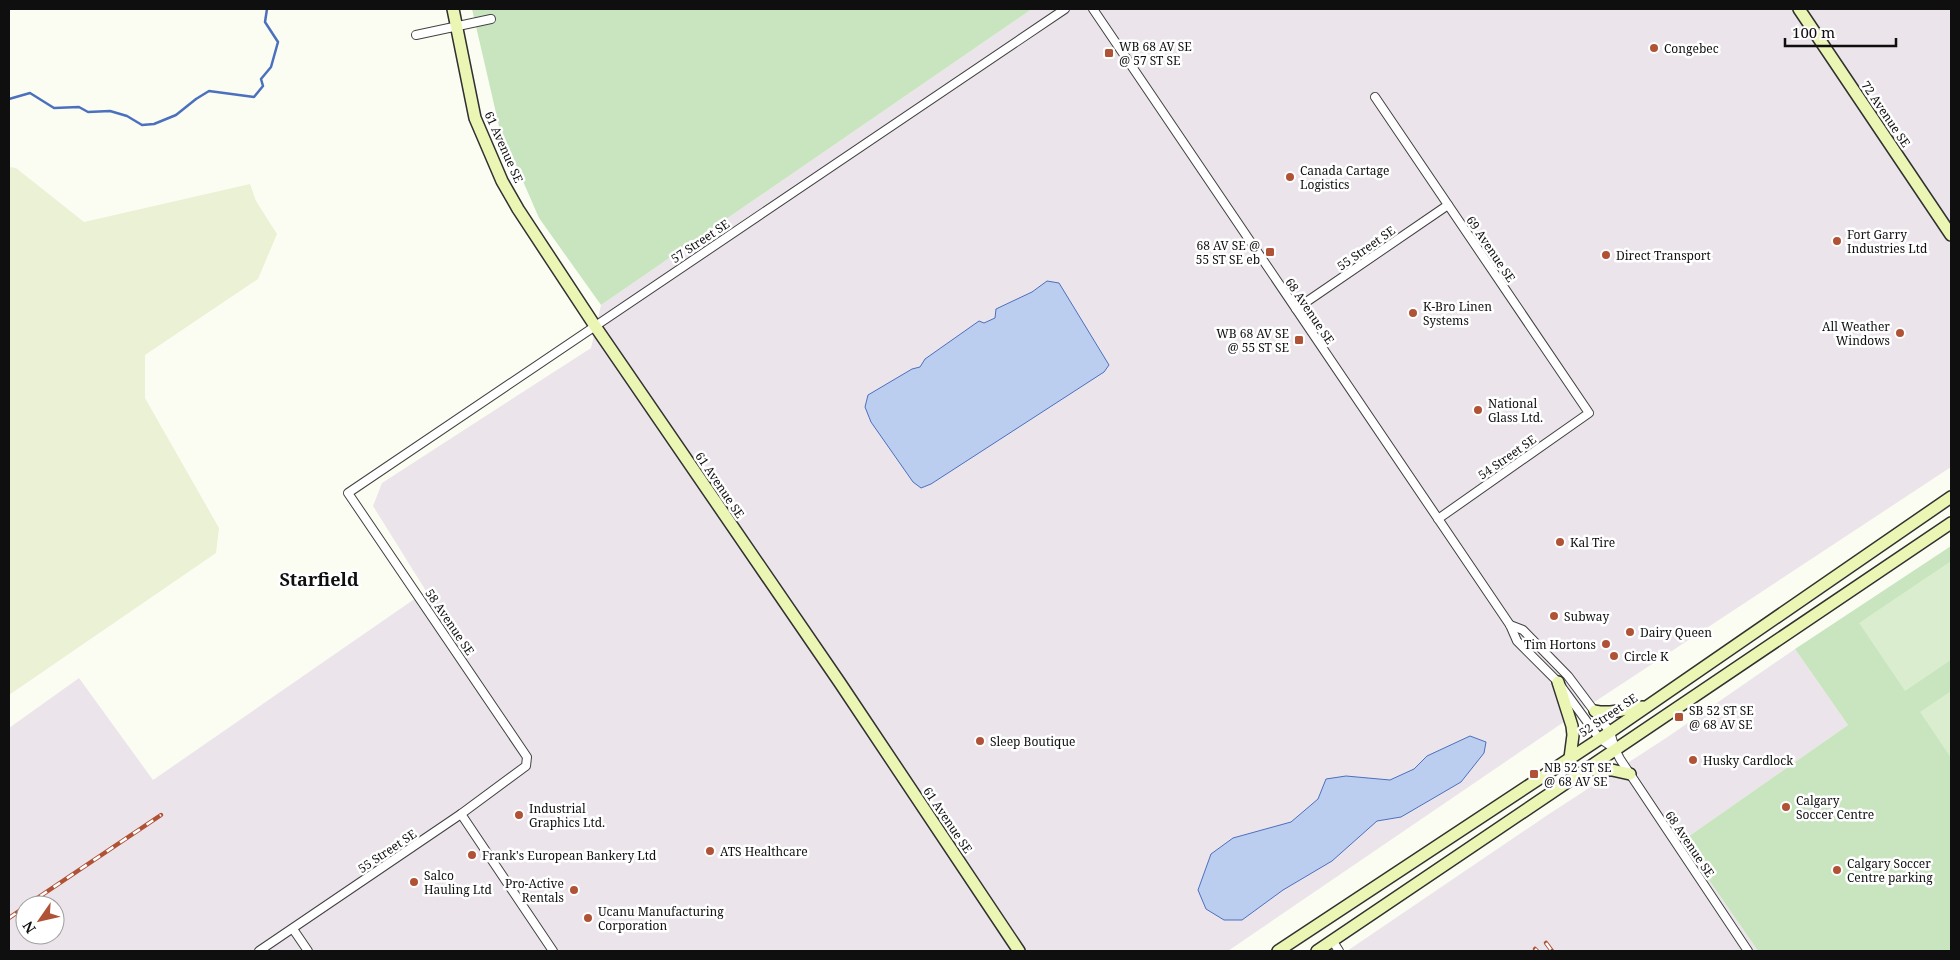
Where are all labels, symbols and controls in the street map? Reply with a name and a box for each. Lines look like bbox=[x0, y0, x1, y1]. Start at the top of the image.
scale bar bbox=[1785, 15, 1896, 47]
text: 100 m bbox=[1792, 22, 1835, 42]
place label: WB 68 AV SE @ 57 ST SE bbox=[1119, 38, 1192, 69]
place label: Congebec bbox=[1664, 40, 1719, 57]
marker: Congebec bbox=[1648, 42, 1660, 54]
marker: WB 68 AV SE @ 57 ST SE bbox=[1103, 47, 1115, 59]
street label: 72 Avenue SE bbox=[1858, 78, 1914, 150]
street label: 61 Avenue SE bbox=[481, 109, 527, 185]
place label: Canada Cartage Logistics bbox=[1300, 162, 1390, 193]
marker: Canada Cartage Logistics bbox=[1284, 171, 1296, 183]
street label: 69 Avenue SE bbox=[1463, 213, 1519, 285]
street label: 57 Street SE bbox=[667, 215, 733, 267]
street label: 55 Street SE bbox=[1334, 222, 1398, 274]
place label: Fort Garry Industries Ltd bbox=[1847, 226, 1928, 257]
marker: Fort Garry Industries Ltd bbox=[1831, 235, 1843, 247]
place label: 68 AV SE @ 55 ST SE eb bbox=[1196, 237, 1260, 268]
marker: 68 AV SE @ 55 ST SE eb bbox=[1264, 246, 1276, 258]
place label: Direct Transport bbox=[1616, 247, 1711, 264]
marker: Direct Transport bbox=[1600, 249, 1612, 261]
street label: 68 Avenue SE bbox=[1282, 275, 1338, 347]
place label: K-Bro Linen Systems bbox=[1423, 298, 1492, 329]
marker: K-Bro Linen Systems bbox=[1407, 307, 1419, 319]
place label: All Weather Windows bbox=[1822, 318, 1890, 349]
place label: WB 68 AV SE @ 55 ST SE bbox=[1216, 325, 1289, 356]
marker: All Weather Windows bbox=[1894, 327, 1906, 339]
marker: WB 68 AV SE @ 55 ST SE bbox=[1293, 334, 1305, 346]
place label: National Glass Ltd. bbox=[1488, 395, 1543, 426]
marker: National Glass Ltd. bbox=[1472, 404, 1484, 416]
street label: 54 Street SE bbox=[1475, 431, 1539, 483]
street label: 61 Avenue SE bbox=[692, 449, 748, 521]
place label: Kal Tire bbox=[1570, 534, 1615, 551]
marker: Kal Tire bbox=[1554, 536, 1566, 548]
district label: Starfield bbox=[279, 567, 359, 591]
street label: 58 Avenue SE bbox=[422, 586, 478, 658]
place label: Subway bbox=[1564, 608, 1609, 625]
marker: Subway bbox=[1548, 610, 1560, 622]
place label: Dairy Queen bbox=[1640, 624, 1712, 641]
marker: Dairy Queen bbox=[1624, 626, 1636, 638]
place label: Tim Hortons bbox=[1524, 636, 1596, 653]
marker: Tim Hortons bbox=[1600, 638, 1612, 650]
place label: Circle K bbox=[1624, 648, 1669, 665]
marker: Circle K bbox=[1608, 650, 1620, 662]
street label: 52 Street SE bbox=[1575, 689, 1641, 741]
place label: SB 52 ST SE @ 68 AV SE bbox=[1689, 702, 1754, 733]
marker: SB 52 ST SE @ 68 AV SE bbox=[1673, 711, 1685, 723]
place label: Sleep Boutique bbox=[990, 733, 1075, 750]
marker: Sleep Boutique bbox=[974, 735, 986, 747]
place label: Husky Cardlock bbox=[1703, 752, 1794, 769]
marker: Husky Cardlock bbox=[1687, 754, 1699, 766]
place label: NB 52 ST SE @ 68 AV SE bbox=[1544, 759, 1611, 790]
marker: NB 52 ST SE @ 68 AV SE bbox=[1528, 768, 1540, 780]
street label: 61 Avenue SE bbox=[920, 784, 976, 856]
place label: Calgary Soccer Centre bbox=[1796, 792, 1874, 823]
place label: Industrial Graphics Ltd. bbox=[529, 800, 605, 831]
marker: Calgary Soccer Centre bbox=[1780, 801, 1792, 813]
street label: 68 Avenue SE bbox=[1662, 808, 1718, 880]
marker: Industrial Graphics Ltd. bbox=[513, 809, 525, 821]
street label: 55 Street SE bbox=[354, 825, 420, 877]
place label: ATS Healthcare bbox=[720, 843, 808, 860]
marker: ATS Healthcare bbox=[704, 845, 716, 857]
place label: Frank's European Bankery Ltd bbox=[482, 847, 657, 864]
marker: Frank's European Bankery Ltd bbox=[466, 849, 478, 861]
place label: Calgary Soccer Centre parking bbox=[1847, 855, 1933, 886]
marker: Calgary Soccer Centre parking bbox=[1831, 864, 1843, 876]
place label: Salco Hauling Ltd bbox=[424, 867, 492, 898]
place label: Pro-Active Rentals bbox=[505, 875, 564, 906]
marker: Salco Hauling Ltd bbox=[408, 876, 420, 888]
marker: Pro-Active Rentals bbox=[568, 884, 580, 896]
north arrow bbox=[15, 895, 65, 945]
place label: Ucanu Manufacturing Corporation bbox=[598, 903, 724, 934]
marker: Ucanu Manufacturing Corporation bbox=[582, 912, 594, 924]
text: N bbox=[18, 918, 40, 937]

